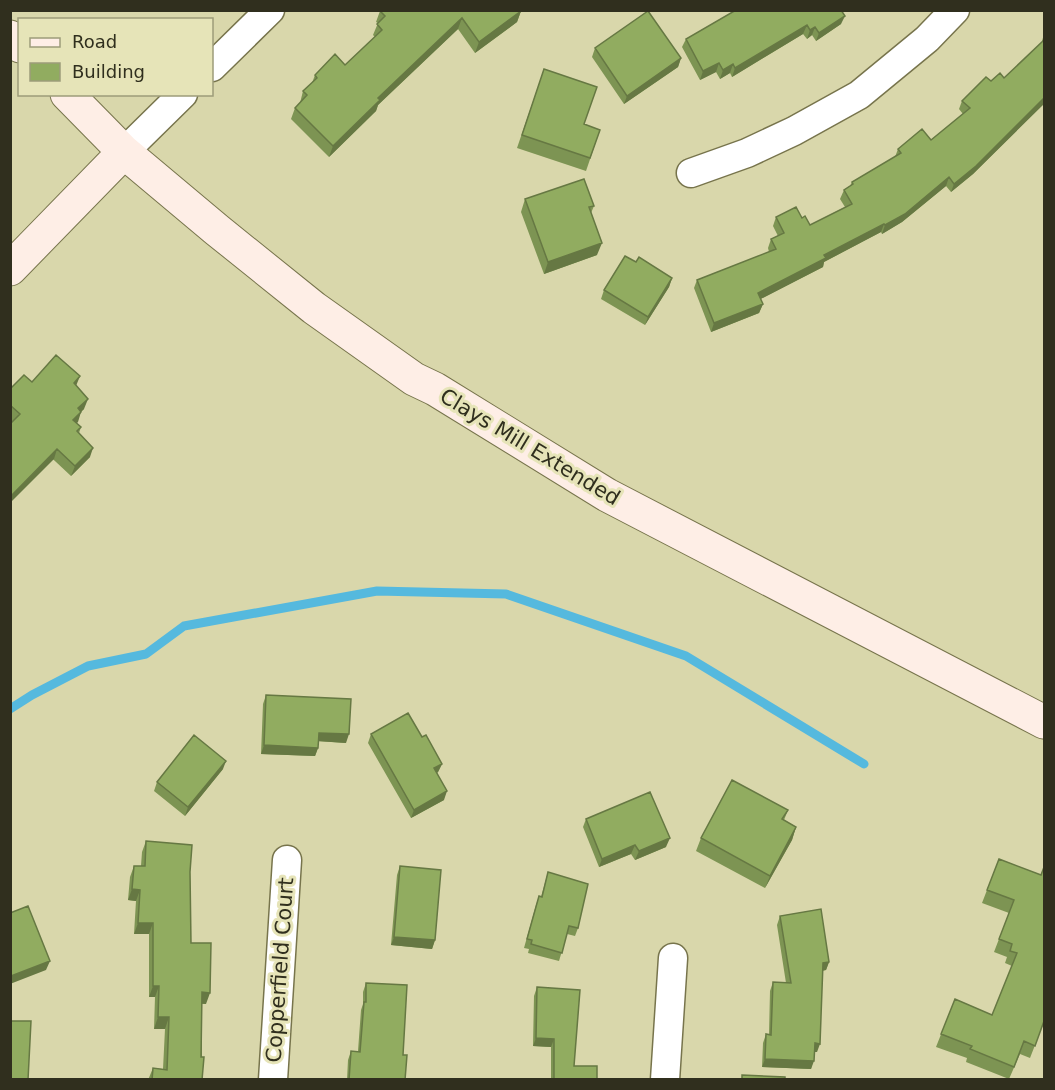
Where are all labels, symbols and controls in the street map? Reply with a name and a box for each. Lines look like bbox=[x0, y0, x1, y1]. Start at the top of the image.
legend bbox=[18, 18, 213, 96]
text: Road bbox=[72, 31, 117, 52]
text: Building bbox=[72, 61, 145, 82]
street label: Clays Mill Extended bbox=[436, 384, 624, 510]
street label: Copperfield Court bbox=[262, 877, 298, 1063]

